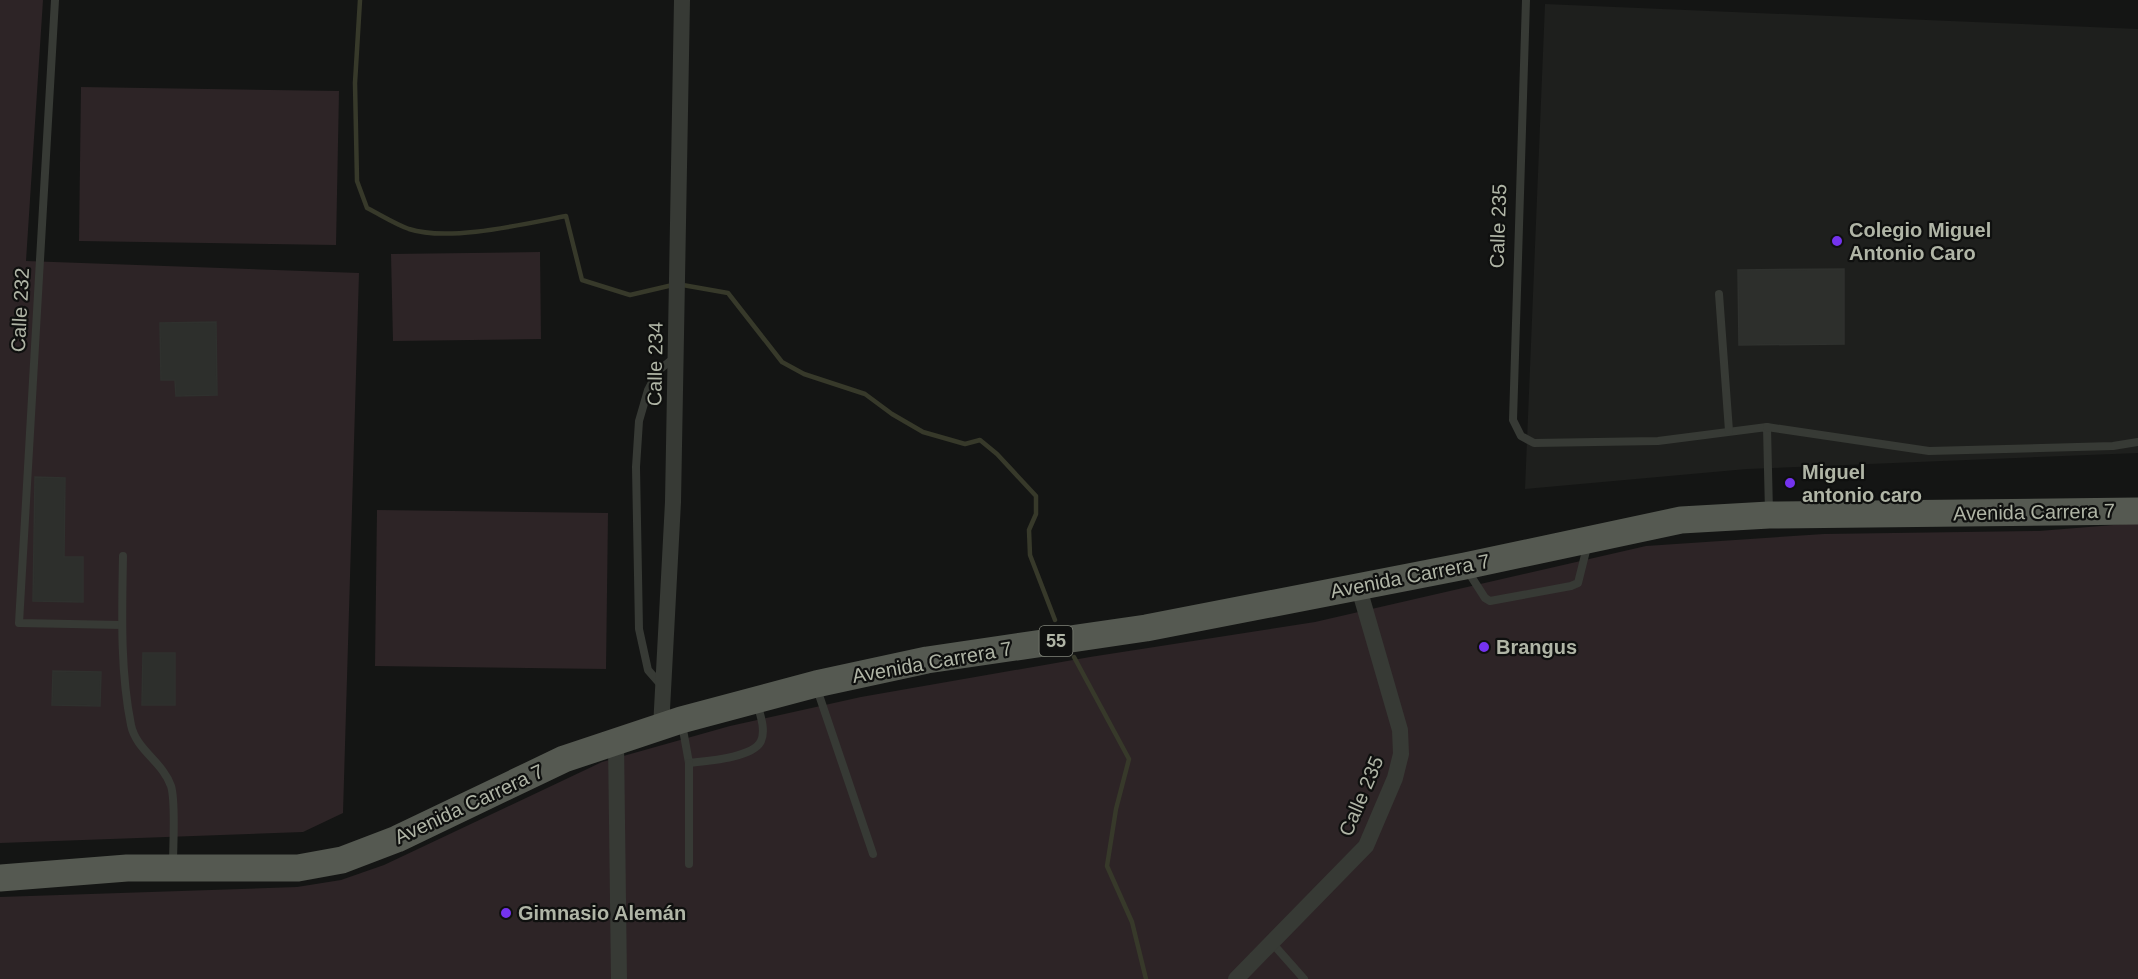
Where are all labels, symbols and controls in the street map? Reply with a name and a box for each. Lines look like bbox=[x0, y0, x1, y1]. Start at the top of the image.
street label: Calle 235 bbox=[1486, 183, 1510, 269]
place label: Colegio Miguel Antonio Caro bbox=[1849, 219, 1991, 264]
marker: Colegio Miguel Antonio Caro bbox=[1830, 234, 1844, 248]
street label: Calle 232 bbox=[7, 267, 33, 353]
street label: Calle 234 bbox=[643, 322, 667, 406]
place label: Miguel antonio caro bbox=[1802, 461, 1922, 506]
marker: Miguel antonio caro bbox=[1783, 476, 1797, 490]
street label: Avenida Carrera 7 bbox=[1953, 500, 2115, 524]
street label: Avenida Carrera 7 bbox=[1328, 550, 1492, 602]
road number: 55 bbox=[1040, 626, 1072, 656]
place label: Brangus bbox=[1496, 636, 1577, 658]
street label: Avenida Carrera 7 bbox=[850, 637, 1014, 687]
marker: Brangus bbox=[1477, 640, 1491, 654]
street label: Calle 235 bbox=[1334, 753, 1388, 839]
street label: Avenida Carrera 7 bbox=[391, 760, 547, 848]
place label: Gimnasio Alemán bbox=[518, 902, 686, 924]
marker: Gimnasio Alemán bbox=[499, 906, 513, 920]

